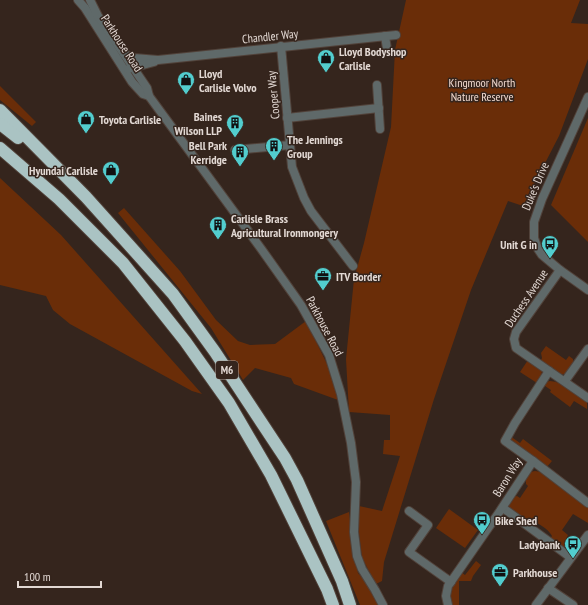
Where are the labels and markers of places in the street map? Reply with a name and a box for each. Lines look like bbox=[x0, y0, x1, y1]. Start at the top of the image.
place label: Lloyd Bodyshop Carlisle bbox=[339, 44, 407, 73]
shop icon: Lloyd Bodyshop Carlisle bbox=[316, 48, 336, 73]
place label: Lloyd Carlisle Volvo bbox=[199, 66, 257, 95]
shop icon: Lloyd Carlisle Volvo bbox=[176, 70, 196, 95]
shop icon: Toyota Carlisle bbox=[76, 109, 96, 134]
place label: Baines Wilson LLP bbox=[173, 109, 222, 138]
place label: Toyota Carlisle bbox=[99, 112, 161, 127]
building icon: Baines Wilson LLP bbox=[225, 113, 245, 138]
place label: The Jennings Group bbox=[287, 132, 343, 161]
building icon: The Jennings Group bbox=[264, 136, 284, 161]
place label: Bell Park Kerridge bbox=[189, 138, 227, 167]
building icon: Bell Park Kerridge bbox=[230, 142, 250, 167]
shop icon: Hyundai Carlisle bbox=[101, 160, 121, 185]
place label: Hyundai Carlisle bbox=[29, 163, 98, 178]
place label: Carlisle Brass Agricultural Ironmongery bbox=[230, 211, 338, 240]
building icon: Carlisle Brass Agricultural Ironmongery bbox=[208, 215, 228, 240]
bus stop icon: Unit G in bbox=[540, 234, 560, 259]
place label: Unit G in bbox=[500, 237, 537, 252]
office icon: ITV Border bbox=[313, 266, 333, 291]
place label: ITV Border bbox=[336, 269, 382, 284]
bus stop icon: Bike Shed bbox=[472, 510, 492, 535]
place label: Bike Shed bbox=[495, 513, 537, 528]
bus stop icon: Ladybank bbox=[563, 534, 583, 559]
place label: Ladybank bbox=[519, 537, 560, 552]
office icon: Parkhouse bbox=[490, 562, 510, 587]
place label: Parkhouse bbox=[513, 565, 557, 580]

